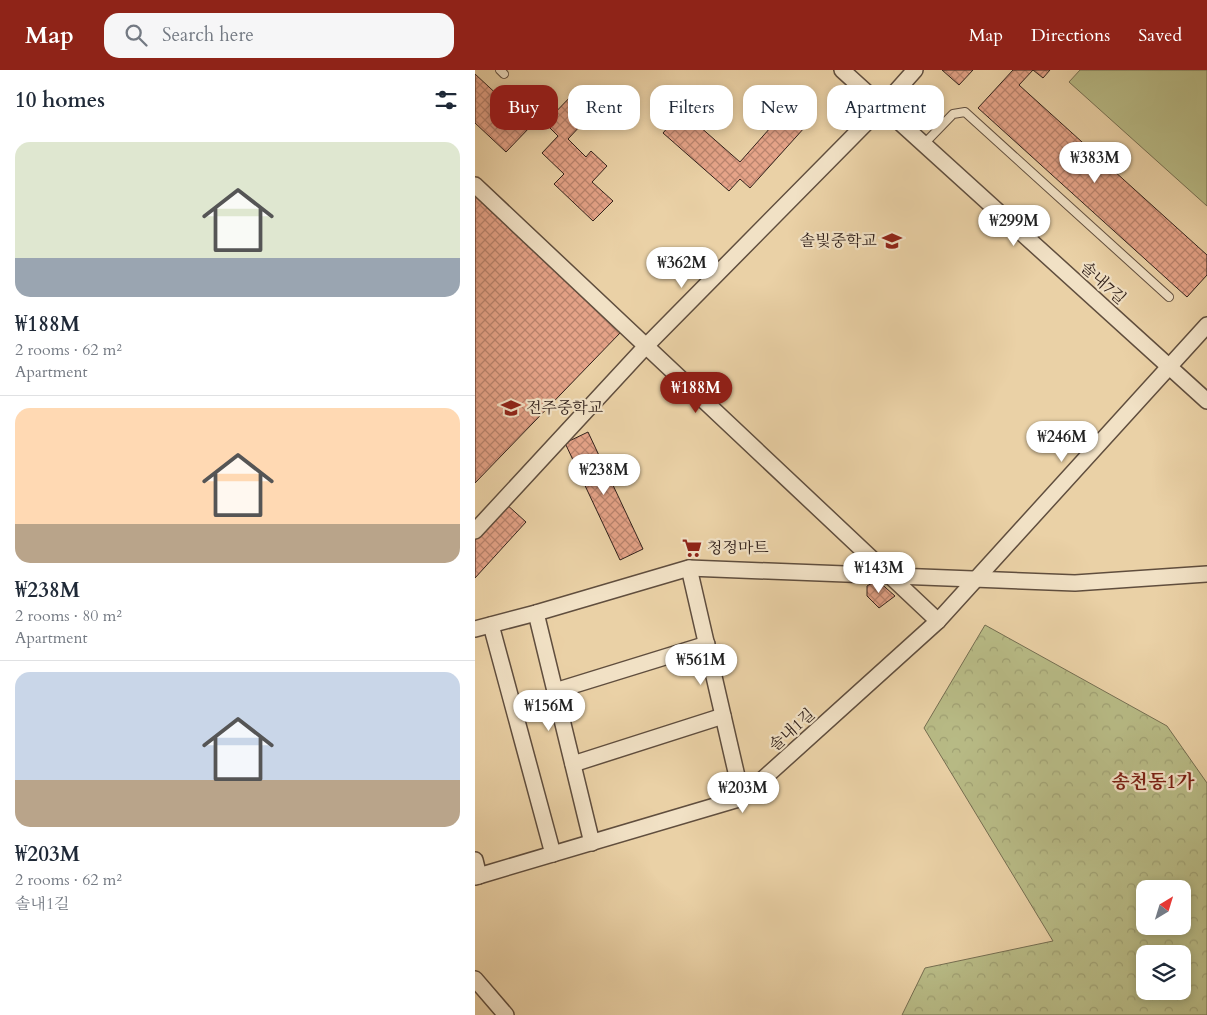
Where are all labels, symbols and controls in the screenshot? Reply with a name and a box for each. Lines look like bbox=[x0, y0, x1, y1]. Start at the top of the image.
search box bbox=[104, 13, 454, 58]
text: Map bbox=[25, 19, 74, 52]
icon: search bbox=[122, 21, 150, 49]
text: Search here bbox=[162, 22, 254, 48]
text: Map bbox=[969, 23, 1003, 48]
text: Directions bbox=[1031, 23, 1110, 48]
text: Saved bbox=[1138, 23, 1182, 48]
chip: Buy bbox=[490, 85, 558, 130]
chip: Rent bbox=[568, 85, 640, 130]
chip: Filters bbox=[650, 85, 733, 130]
chip: New bbox=[743, 85, 817, 130]
chip: Apartment bbox=[827, 85, 944, 130]
text: 10 homes bbox=[15, 86, 105, 115]
icon: filters bbox=[432, 86, 460, 114]
pin: ₩383M bbox=[1060, 142, 1130, 184]
text: ₩383M bbox=[1070, 147, 1120, 169]
icon: home bbox=[193, 175, 283, 265]
pin: ₩299M bbox=[979, 204, 1049, 247]
text: ₩299M bbox=[989, 210, 1039, 232]
place label: 솔빛중학교 bbox=[800, 230, 877, 252]
school or university icon: 솔빛중학교 bbox=[881, 230, 903, 252]
pin: ₩362M bbox=[647, 246, 717, 289]
text: ₩362M bbox=[657, 252, 707, 274]
street label: 솔내7길 bbox=[1075, 257, 1131, 309]
text: ₩188M bbox=[15, 310, 80, 339]
text: 2 rooms · 62 m² bbox=[15, 339, 122, 361]
text: Apartment bbox=[15, 361, 88, 383]
pin: ₩188M bbox=[661, 372, 731, 414]
text: ₩188M bbox=[671, 377, 721, 399]
school or university icon: 전주중학교 bbox=[500, 397, 522, 419]
place label: 전주중학교 bbox=[526, 397, 603, 419]
pin: ₩246M bbox=[1027, 420, 1097, 463]
text: ₩246M bbox=[1037, 426, 1087, 448]
icon: home bbox=[193, 440, 283, 530]
pin: ₩238M bbox=[569, 454, 639, 496]
text: ₩238M bbox=[579, 459, 629, 481]
supermarket icon: 청정마트 bbox=[681, 537, 703, 559]
place label: 청정마트 bbox=[707, 537, 769, 559]
pin: ₩143M bbox=[844, 552, 914, 594]
text: ₩143M bbox=[854, 557, 904, 579]
text: ₩238M bbox=[15, 576, 80, 605]
text: 2 rooms · 80 m² bbox=[15, 605, 122, 627]
text: Apartment bbox=[15, 627, 88, 649]
pin: ₩561M bbox=[666, 644, 736, 686]
text: ₩561M bbox=[676, 649, 726, 671]
pin: ₩156M bbox=[514, 690, 584, 732]
text: ₩156M bbox=[524, 695, 574, 717]
icon: home bbox=[193, 704, 283, 794]
street label: 솔내1길 bbox=[764, 704, 820, 756]
district label: 송천동1가 bbox=[1111, 769, 1195, 795]
pin: ₩203M bbox=[708, 772, 778, 814]
text: ₩203M bbox=[718, 777, 768, 799]
text: ₩203M bbox=[15, 840, 80, 869]
text: 2 rooms · 62 m² bbox=[15, 869, 122, 891]
north arrow bbox=[1136, 880, 1191, 935]
map controls bbox=[1136, 880, 1191, 1000]
text: 솔내1길 bbox=[15, 893, 70, 915]
button: layers bbox=[1136, 945, 1191, 1000]

